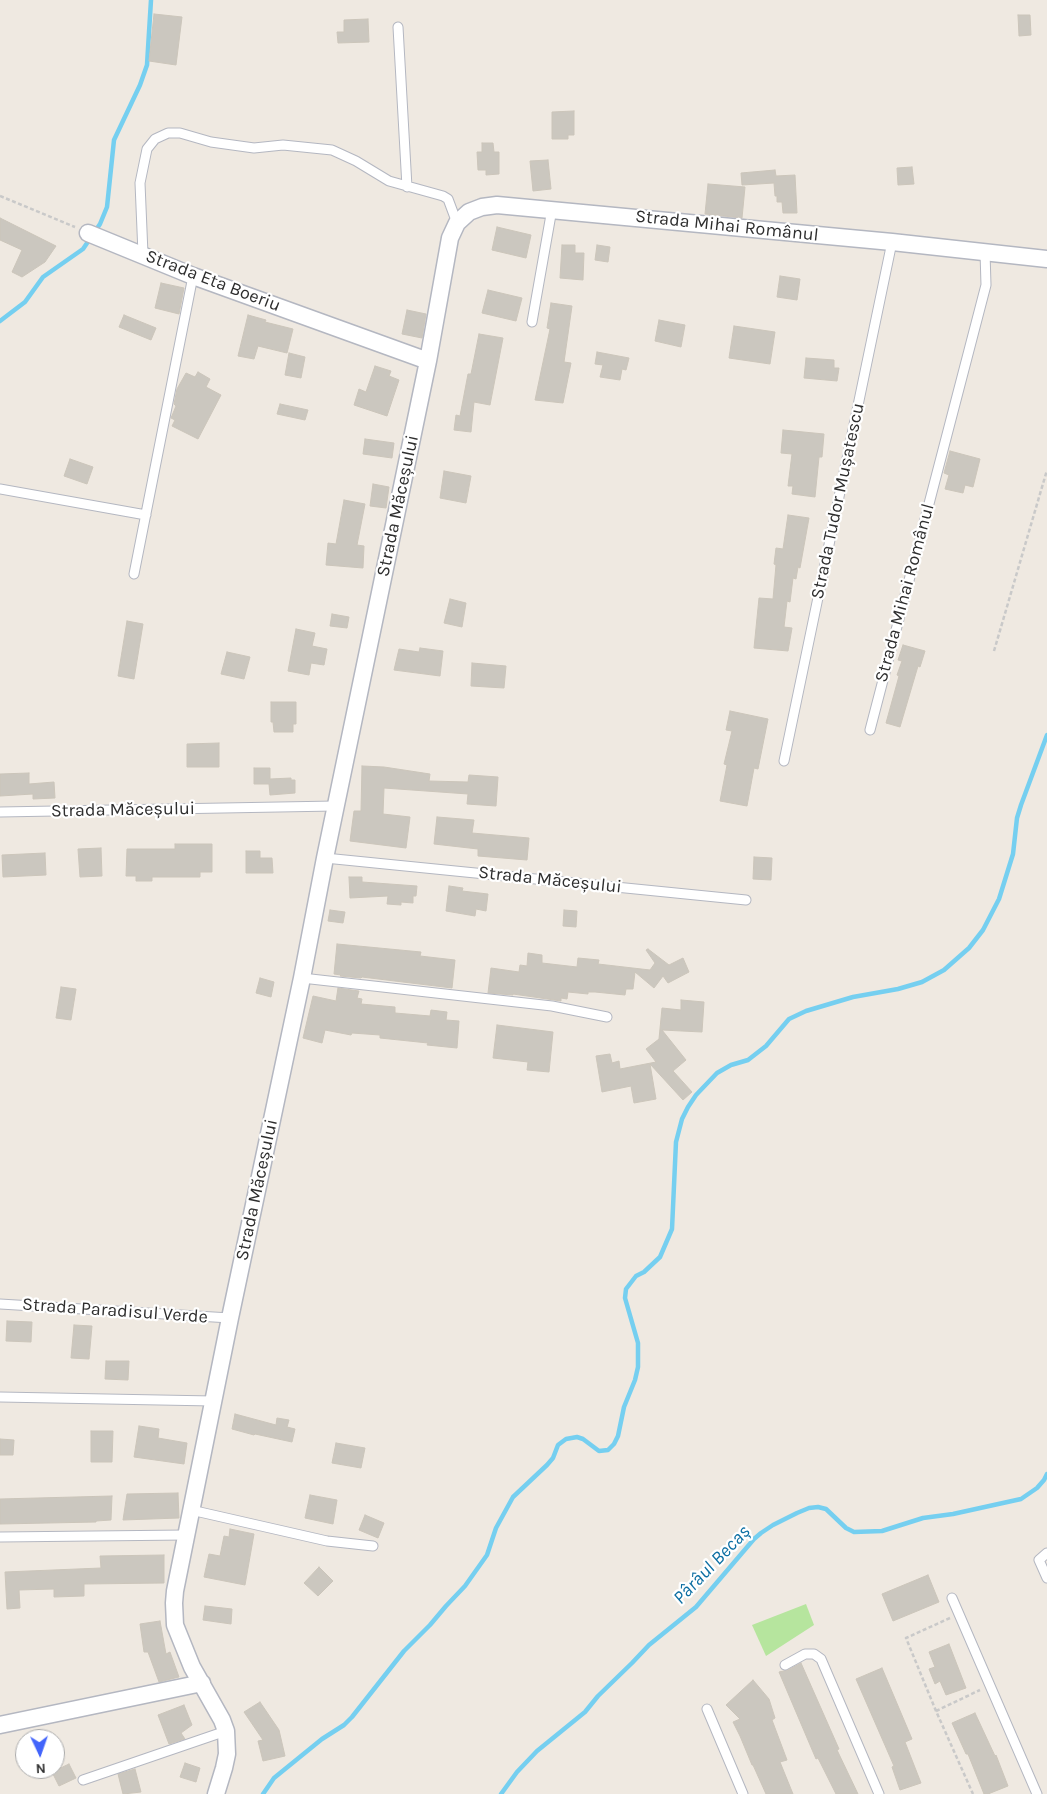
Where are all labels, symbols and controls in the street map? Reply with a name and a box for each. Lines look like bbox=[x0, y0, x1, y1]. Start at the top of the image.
street label: Strada Mihai Românul bbox=[634, 206, 820, 246]
street label: Strada Eta Boeriu bbox=[142, 245, 284, 317]
street label: Strada Tudor Mușatescu bbox=[807, 401, 869, 601]
street label: Strada Măceșului bbox=[372, 433, 424, 579]
street label: Strada Mihai Românul bbox=[871, 501, 939, 685]
street label: Strada Măceșului bbox=[51, 798, 195, 822]
street label: Strada Măceșului bbox=[477, 862, 623, 898]
street label: Strada Măceșului bbox=[231, 1117, 283, 1263]
street label: Strada Paradisul Verde bbox=[21, 1294, 209, 1328]
water label: Pârâul Becaș bbox=[669, 1521, 755, 1609]
north arrow bbox=[15, 1729, 65, 1779]
text: N bbox=[35, 1760, 46, 1777]

